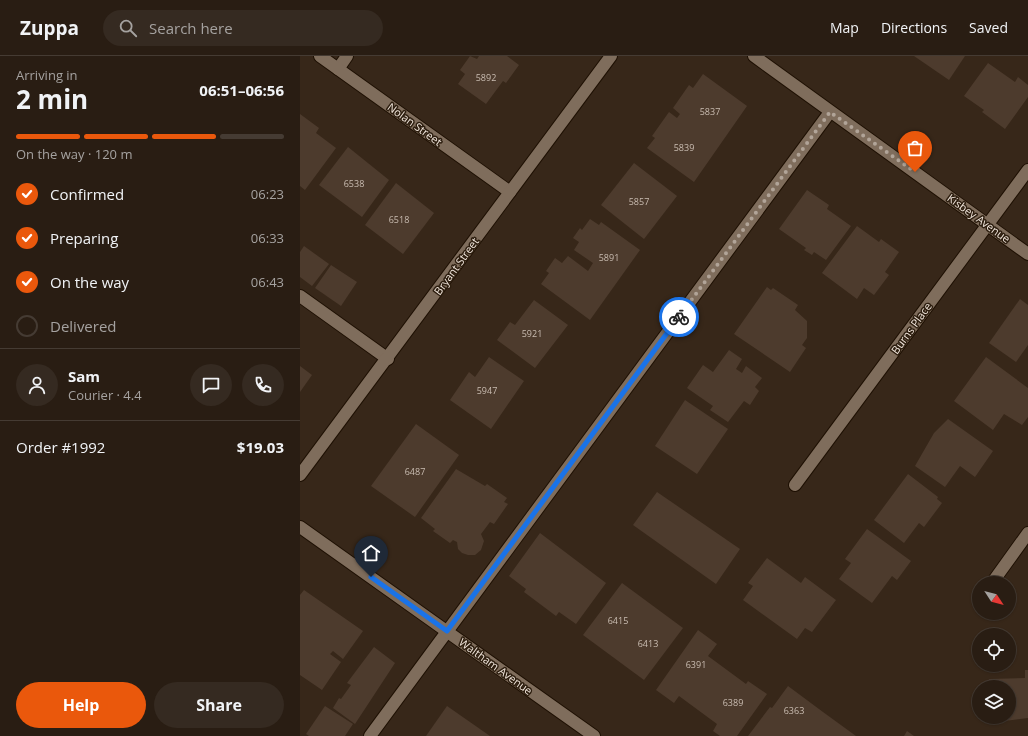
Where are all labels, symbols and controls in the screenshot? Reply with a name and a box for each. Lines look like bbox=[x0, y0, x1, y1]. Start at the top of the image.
search box bbox=[103, 10, 383, 46]
text: Zuppa bbox=[20, 15, 79, 41]
icon: search bbox=[117, 17, 139, 39]
text: Search here bbox=[149, 18, 233, 38]
text: Map bbox=[830, 18, 859, 37]
text: Directions bbox=[881, 18, 947, 37]
text: Saved bbox=[969, 18, 1008, 37]
text: Arriving in bbox=[16, 66, 78, 84]
house number: 5892 bbox=[476, 71, 496, 84]
text: 06:51–06:56 bbox=[199, 80, 284, 100]
text: 2 min bbox=[16, 81, 88, 117]
street label: Nolan Street bbox=[385, 99, 445, 149]
house number: 5837 bbox=[700, 105, 720, 118]
pin bbox=[898, 131, 932, 172]
icon: bag bbox=[904, 137, 926, 159]
house number: 5839 bbox=[674, 141, 694, 154]
text: On the way · 120 m bbox=[16, 145, 132, 163]
house number: 6538 bbox=[344, 177, 364, 190]
icon: check bbox=[16, 183, 38, 205]
text: Confirmed bbox=[50, 184, 124, 204]
text: 06:23 bbox=[251, 185, 284, 203]
street label: Kisbey Avenue bbox=[945, 190, 1013, 246]
house number: 5857 bbox=[629, 195, 649, 208]
house number: 6518 bbox=[389, 213, 409, 226]
icon: check bbox=[16, 227, 38, 249]
text: Preparing bbox=[50, 228, 118, 248]
text: 06:33 bbox=[251, 229, 284, 247]
street label: Bryant Street bbox=[430, 234, 482, 298]
house number: 5891 bbox=[599, 251, 619, 264]
icon: check bbox=[16, 271, 38, 293]
text: On the way bbox=[50, 272, 129, 292]
text: 06:43 bbox=[251, 273, 284, 291]
courier bbox=[659, 297, 699, 337]
street label: Burns Place bbox=[887, 299, 935, 357]
icon: bike bbox=[668, 306, 690, 328]
text: Delivered bbox=[50, 316, 117, 336]
house number: 5921 bbox=[522, 327, 542, 340]
button: person bbox=[16, 364, 58, 406]
button: chat bbox=[190, 364, 232, 406]
button: phone bbox=[242, 364, 284, 406]
text: Sam bbox=[68, 366, 100, 386]
house number: 5947 bbox=[477, 384, 497, 397]
text: Courier · 4.4 bbox=[68, 386, 142, 404]
text: Order #1992 bbox=[16, 437, 105, 457]
text: $19.03 bbox=[237, 437, 284, 457]
house number: 6487 bbox=[405, 465, 425, 478]
pin bbox=[354, 536, 388, 577]
icon: home bbox=[360, 542, 382, 564]
north arrow bbox=[972, 576, 1016, 620]
map controls bbox=[972, 576, 1016, 724]
house number: 6415 bbox=[608, 614, 628, 627]
button: locate bbox=[972, 628, 1016, 672]
street label: Waltham Avenue bbox=[456, 634, 536, 698]
house number: 6413 bbox=[638, 637, 658, 650]
house number: 6391 bbox=[686, 658, 706, 671]
button: layers bbox=[972, 680, 1016, 724]
button: Help bbox=[16, 682, 146, 728]
button: Share bbox=[154, 682, 284, 728]
house number: 6389 bbox=[723, 696, 743, 709]
house number: 6363 bbox=[784, 704, 804, 717]

